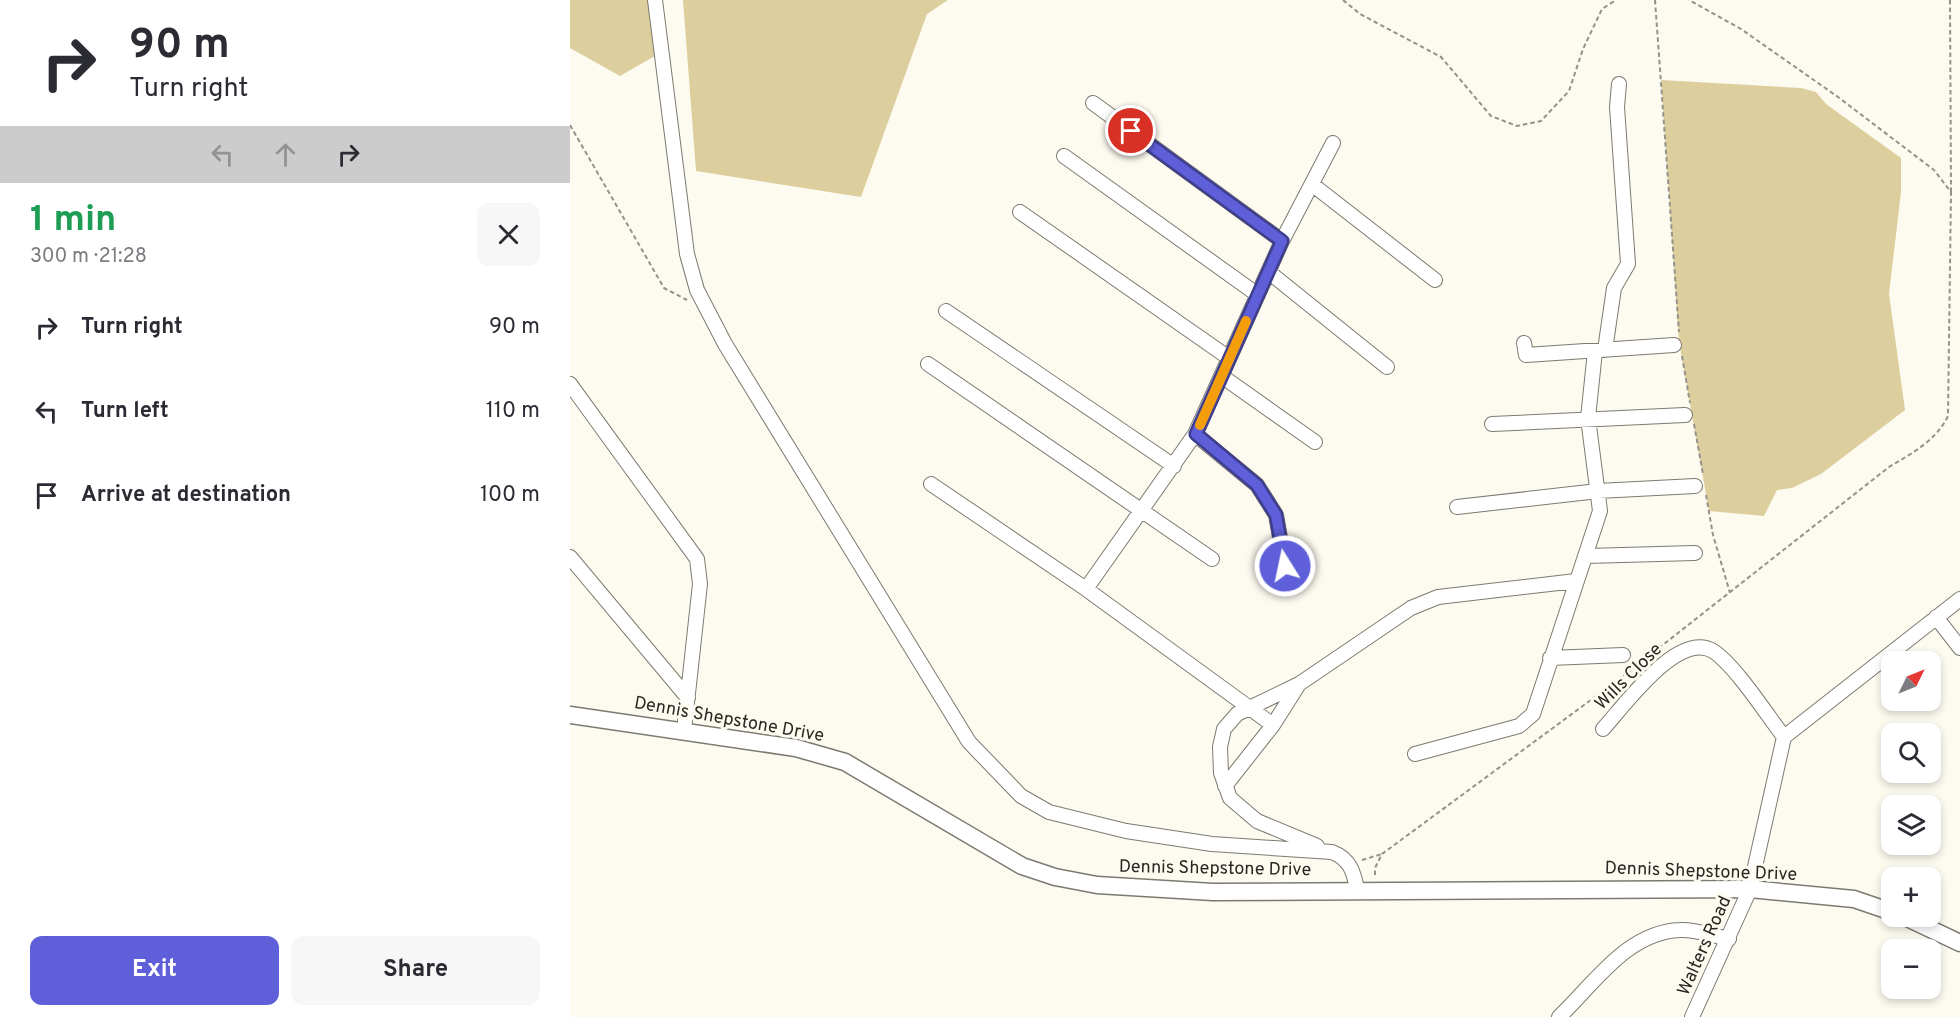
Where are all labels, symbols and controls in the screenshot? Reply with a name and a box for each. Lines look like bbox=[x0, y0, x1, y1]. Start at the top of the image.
text: 90 m bbox=[129, 20, 230, 73]
icon: right bbox=[30, 24, 108, 102]
text: Turn right bbox=[129, 72, 248, 106]
pin bbox=[1105, 105, 1156, 156]
icon: arrive bbox=[1114, 114, 1147, 147]
icon: left bbox=[206, 138, 239, 171]
icon: ahead bbox=[269, 138, 302, 171]
icon: right bbox=[332, 138, 365, 171]
text: 1 min bbox=[30, 198, 116, 244]
button: close bbox=[477, 203, 540, 266]
text: 300 m · 21:28 bbox=[30, 244, 147, 270]
icon: right bbox=[30, 311, 63, 344]
text: Turn right bbox=[81, 314, 183, 341]
text: 90 m bbox=[489, 314, 540, 341]
icon: left bbox=[30, 395, 63, 428]
text: Turn left bbox=[81, 398, 169, 425]
text: 110 m bbox=[486, 398, 540, 425]
icon: arrive bbox=[30, 479, 63, 512]
text: Arrive at destination bbox=[81, 482, 291, 509]
text: 100 m bbox=[480, 482, 540, 509]
position arrow bbox=[1253, 534, 1317, 598]
street label: Wills Close bbox=[1590, 638, 1668, 716]
north arrow bbox=[1881, 651, 1941, 711]
map controls bbox=[1881, 651, 1941, 999]
street label: Dennis Shepstone Drive bbox=[632, 692, 826, 748]
button: search bbox=[1881, 723, 1941, 783]
button: layers bbox=[1881, 795, 1941, 855]
street label: Dennis Shepstone Drive bbox=[1119, 856, 1311, 882]
street label: Dennis Shepstone Drive bbox=[1604, 857, 1798, 887]
button: + bbox=[1881, 867, 1941, 927]
street label: Walters Road bbox=[1673, 893, 1737, 999]
button: Exit bbox=[30, 936, 279, 1005]
button: Share bbox=[291, 936, 540, 1005]
button: − bbox=[1881, 939, 1941, 999]

